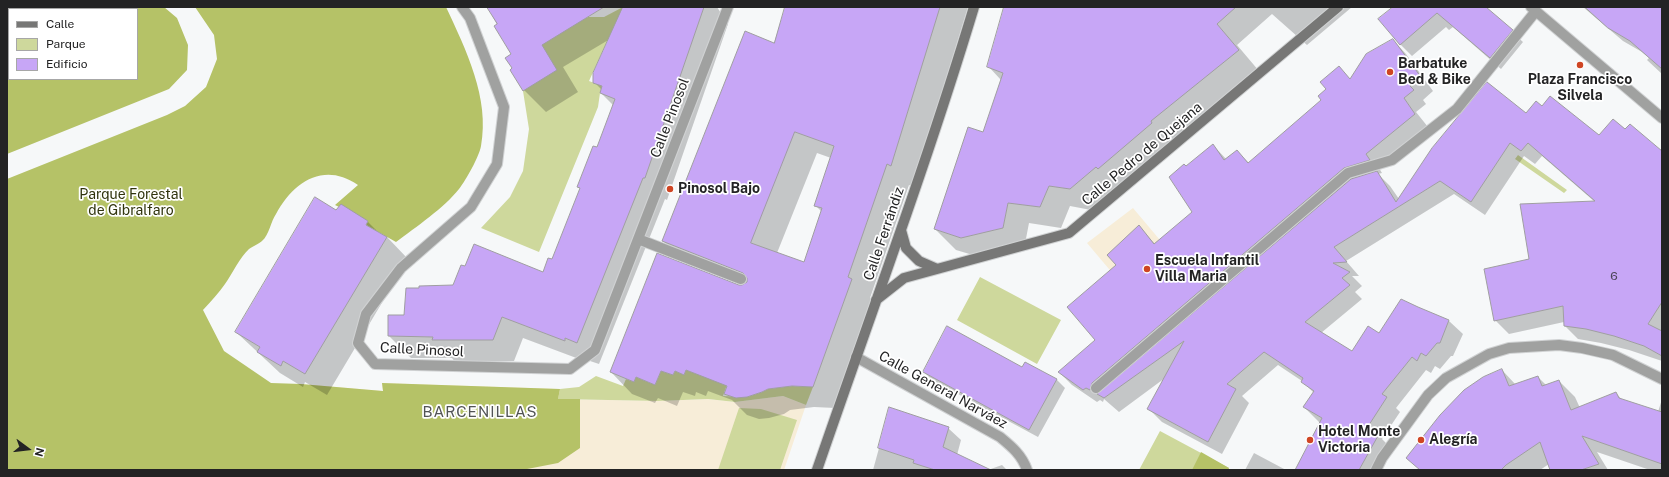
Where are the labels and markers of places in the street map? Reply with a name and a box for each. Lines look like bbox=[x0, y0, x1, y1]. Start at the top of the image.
place label: Barbatuke Bed & Bike bbox=[1398, 56, 1471, 88]
marker: Plaza Francisco Silvela bbox=[1575, 60, 1585, 70]
marker: Barbatuke Bed & Bike bbox=[1385, 67, 1395, 77]
place label: Plaza Francisco Silvela bbox=[1528, 72, 1632, 104]
place label: Pinosol Bajo bbox=[678, 181, 760, 197]
marker: Pinosol Bajo bbox=[665, 184, 675, 194]
place label: Escuela Infantil Villa Maria bbox=[1155, 253, 1259, 286]
marker: Escuela Infantil Villa Maria bbox=[1142, 264, 1152, 274]
place label: Hotel Monte Victoria bbox=[1318, 424, 1400, 456]
place label: Alegría bbox=[1429, 432, 1478, 448]
marker: Hotel Monte Victoria bbox=[1305, 435, 1315, 445]
marker: Alegría bbox=[1416, 435, 1426, 445]

